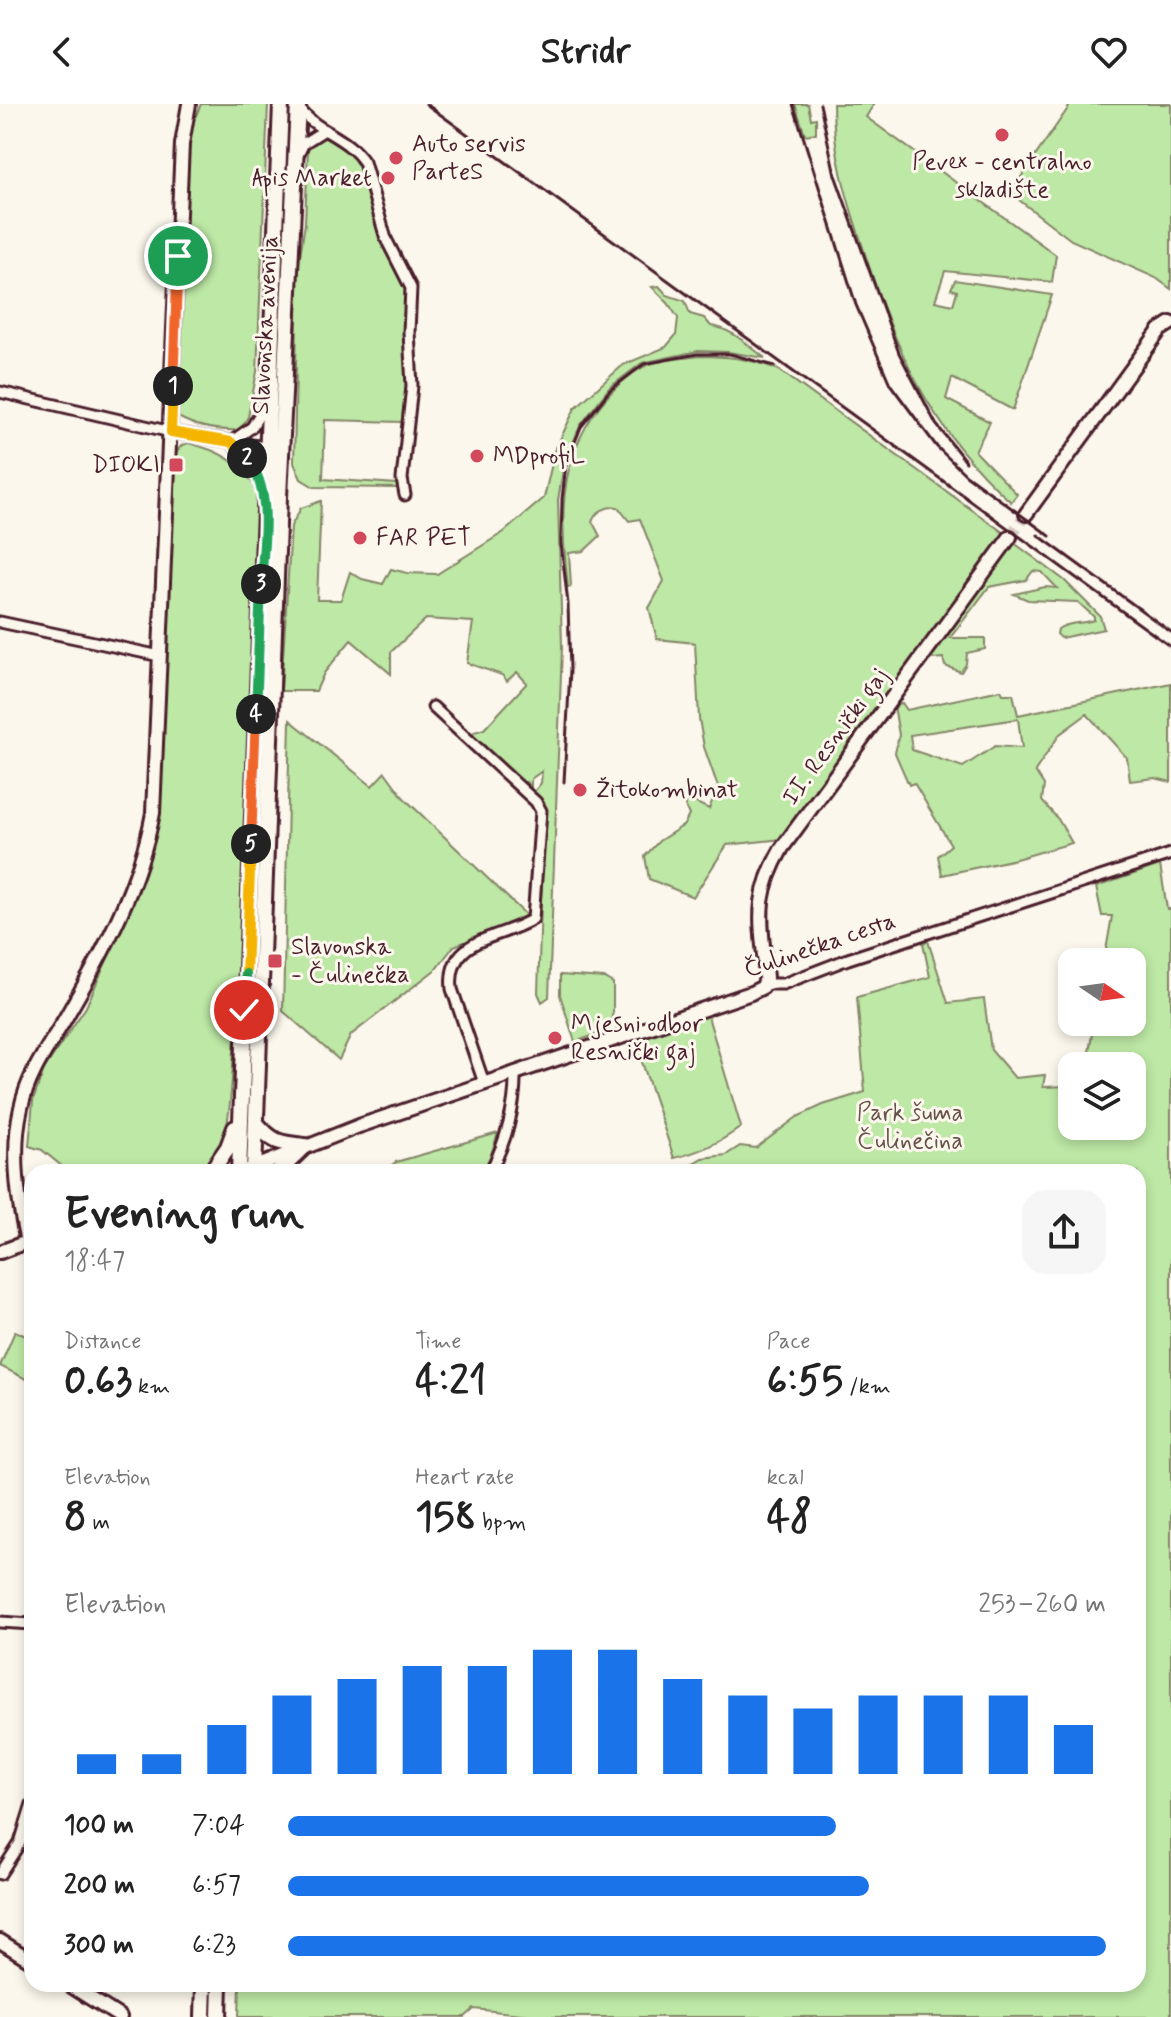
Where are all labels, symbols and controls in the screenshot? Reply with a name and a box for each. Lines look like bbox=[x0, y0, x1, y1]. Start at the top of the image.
text: Stridr bbox=[541, 29, 630, 76]
icon: back bbox=[40, 30, 84, 74]
icon: heart bbox=[1087, 30, 1131, 74]
marker: Pevex - centralno skladište bbox=[993, 126, 1011, 144]
place label: Auto servis ParteS bbox=[412, 129, 526, 188]
place label: Pevex - centralno skladište bbox=[912, 147, 1092, 206]
marker: Auto servis ParteS bbox=[387, 149, 405, 167]
place label: Apis Market bbox=[252, 163, 372, 197]
marker: Apis Market bbox=[379, 169, 397, 187]
pin bbox=[144, 222, 212, 290]
icon: arrive bbox=[156, 234, 200, 278]
street label: Slavonska avenija bbox=[246, 235, 286, 415]
pin: 1 bbox=[153, 366, 193, 406]
text: 1 bbox=[168, 372, 178, 400]
pin: 2 bbox=[227, 438, 267, 478]
place label: MDprofiL bbox=[493, 441, 585, 472]
text: 2 bbox=[242, 444, 252, 472]
marker: MDprofiL bbox=[468, 447, 486, 465]
place label: DIOKI bbox=[92, 450, 160, 481]
marker: DIOKI bbox=[167, 456, 185, 474]
place label: FAR PET bbox=[376, 523, 471, 554]
marker: FAR PET bbox=[351, 529, 369, 547]
pin: 3 bbox=[241, 564, 281, 604]
text: 3 bbox=[256, 570, 266, 598]
street label: II. Resnički gaj bbox=[776, 662, 899, 813]
pin: 4 bbox=[236, 694, 276, 734]
text: 4 bbox=[250, 700, 262, 728]
place label: Žitokombinat bbox=[596, 775, 738, 806]
marker: Žitokombinat bbox=[571, 781, 589, 799]
pin: 5 bbox=[231, 824, 271, 864]
text: 5 bbox=[244, 830, 258, 858]
street label: Čulinečka cesta bbox=[740, 906, 900, 986]
place label: Slavonska - Čulinečka bbox=[291, 932, 409, 991]
north arrow bbox=[1058, 948, 1146, 1036]
map controls bbox=[1058, 948, 1146, 1140]
marker: Slavonska - Čulinečka bbox=[266, 952, 284, 970]
pin bbox=[210, 976, 278, 1044]
icon: check bbox=[222, 988, 266, 1032]
place label: Mjesni odbor Resnički gaj bbox=[571, 1009, 704, 1071]
marker: Mjesni odbor Resnički gaj bbox=[546, 1029, 564, 1047]
button: layers bbox=[1058, 1052, 1146, 1140]
park label: Park šuma Čulinečina bbox=[857, 1098, 963, 1157]
text: Evening run bbox=[64, 1186, 304, 1244]
button: share bbox=[1022, 1190, 1106, 1274]
text: 18:47 bbox=[64, 1245, 125, 1279]
text: Distance bbox=[64, 1328, 141, 1356]
text: Time bbox=[415, 1328, 461, 1356]
text: Pace bbox=[767, 1328, 810, 1356]
text: 0.63 bbox=[64, 1356, 132, 1408]
text: 4:21 bbox=[415, 1356, 486, 1408]
text: 6:55 bbox=[767, 1356, 843, 1408]
text: km bbox=[132, 1373, 170, 1401]
text: /km bbox=[843, 1373, 891, 1401]
text: Elevation bbox=[64, 1464, 151, 1492]
text: Heart rate bbox=[415, 1464, 514, 1492]
text: kcal bbox=[767, 1464, 804, 1492]
text: 8 bbox=[64, 1492, 87, 1544]
text: 158 bbox=[415, 1492, 476, 1544]
text: 48 bbox=[767, 1492, 812, 1544]
text: m bbox=[87, 1509, 110, 1537]
text: bpm bbox=[476, 1509, 526, 1537]
text: Elevation bbox=[64, 1588, 166, 1622]
text: 253–260 m bbox=[978, 1588, 1106, 1622]
text: 100 m bbox=[64, 1809, 134, 1843]
text: 7:04 bbox=[192, 1809, 245, 1843]
text: 200 m bbox=[64, 1869, 135, 1903]
text: 6:57 bbox=[192, 1869, 241, 1903]
text: 300 m bbox=[64, 1929, 134, 1963]
text: 6:23 bbox=[192, 1929, 236, 1963]

